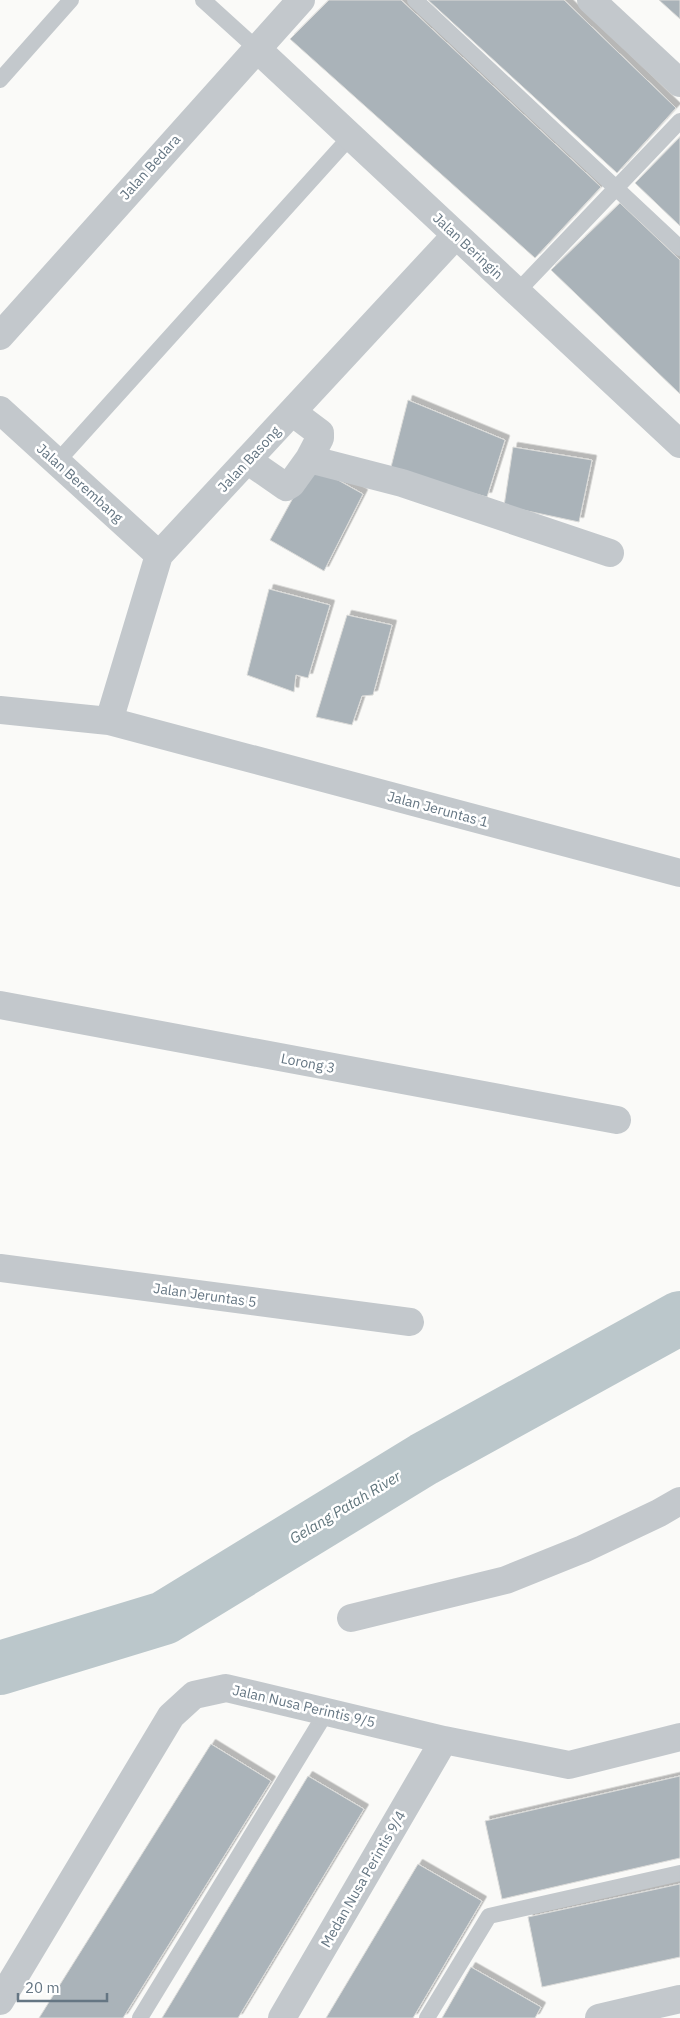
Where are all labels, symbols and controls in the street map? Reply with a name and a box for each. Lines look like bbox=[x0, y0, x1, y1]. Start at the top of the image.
street label: Jalan Bedara bbox=[116, 130, 185, 204]
street label: Jalan Beringin bbox=[429, 209, 507, 283]
street label: Jalan Basong bbox=[214, 422, 285, 496]
street label: Jalan Berembang bbox=[33, 440, 127, 527]
street label: Jalan Jeruntas 1 bbox=[385, 787, 491, 831]
street label: Lorong 3 bbox=[279, 1049, 337, 1077]
street label: Jalan Jeruntas 5 bbox=[152, 1279, 258, 1311]
water label: Gelang Patah River bbox=[286, 1466, 405, 1548]
street label: Jalan Nusa Perintis 9/5 bbox=[231, 1681, 377, 1731]
street label: Medan Nusa Perintis 9/4 bbox=[317, 1808, 409, 1950]
scale bar bbox=[18, 1970, 106, 2002]
text: 20 m bbox=[25, 1978, 60, 1997]

